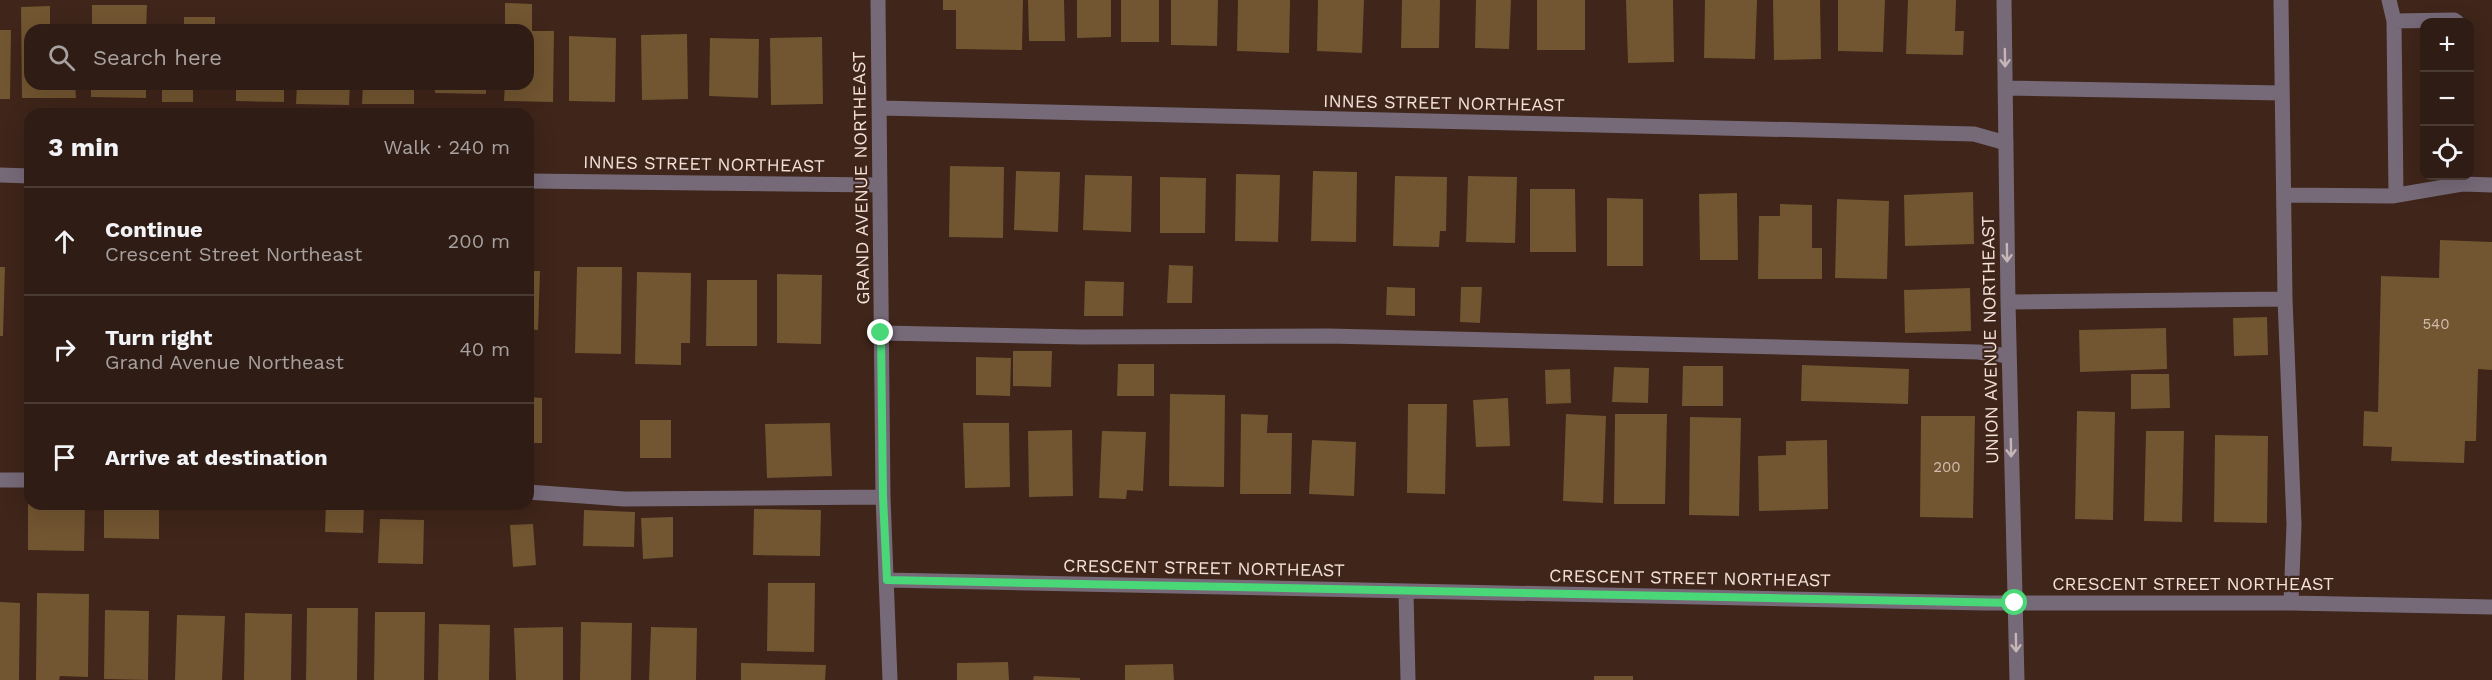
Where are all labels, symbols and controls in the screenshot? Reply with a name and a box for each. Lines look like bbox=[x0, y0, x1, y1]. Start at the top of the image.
map controls bbox=[2420, 18, 2474, 180]
button: + bbox=[2420, 18, 2474, 72]
search box bbox=[24, 24, 534, 90]
icon: search bbox=[45, 41, 78, 74]
text: Search here bbox=[93, 45, 222, 70]
one-way arrow bbox=[1999, 48, 2011, 68]
street label: GRAND AVENUE NORTHEAST bbox=[848, 51, 873, 305]
button: − bbox=[2420, 72, 2474, 126]
street label: INNES STREET NORTHEAST bbox=[1323, 90, 1565, 115]
button: locate bbox=[2420, 126, 2474, 180]
text: 3 min bbox=[48, 132, 119, 162]
text: Walk · 240 m bbox=[383, 135, 510, 159]
street label: INNES STREET NORTHEAST bbox=[583, 151, 825, 176]
street label: UNION AVENUE NORTHEAST bbox=[1977, 216, 2002, 464]
text: Continue bbox=[105, 217, 203, 242]
icon: ahead bbox=[48, 225, 81, 258]
text: 200 m bbox=[448, 229, 510, 253]
text: Crescent Street Northeast bbox=[105, 242, 362, 266]
one-way arrow bbox=[2001, 243, 2013, 263]
house number: 540 bbox=[2422, 315, 2450, 333]
route end bbox=[867, 319, 893, 345]
text: Turn right bbox=[105, 325, 212, 350]
icon: right bbox=[48, 333, 81, 366]
text: 40 m bbox=[459, 337, 510, 361]
text: Grand Avenue Northeast bbox=[105, 350, 344, 374]
one-way arrow bbox=[2006, 438, 2017, 458]
icon: arrive bbox=[48, 441, 81, 474]
text: Arrive at destination bbox=[105, 445, 328, 470]
house number: 200 bbox=[1933, 458, 1961, 476]
street label: CRESCENT STREET NORTHEAST bbox=[1063, 555, 1345, 580]
street label: CRESCENT STREET NORTHEAST bbox=[1549, 565, 1831, 590]
street label: CRESCENT STREET NORTHEAST bbox=[2052, 573, 2334, 594]
route start bbox=[2001, 589, 2027, 615]
one-way arrow bbox=[2010, 633, 2022, 653]

